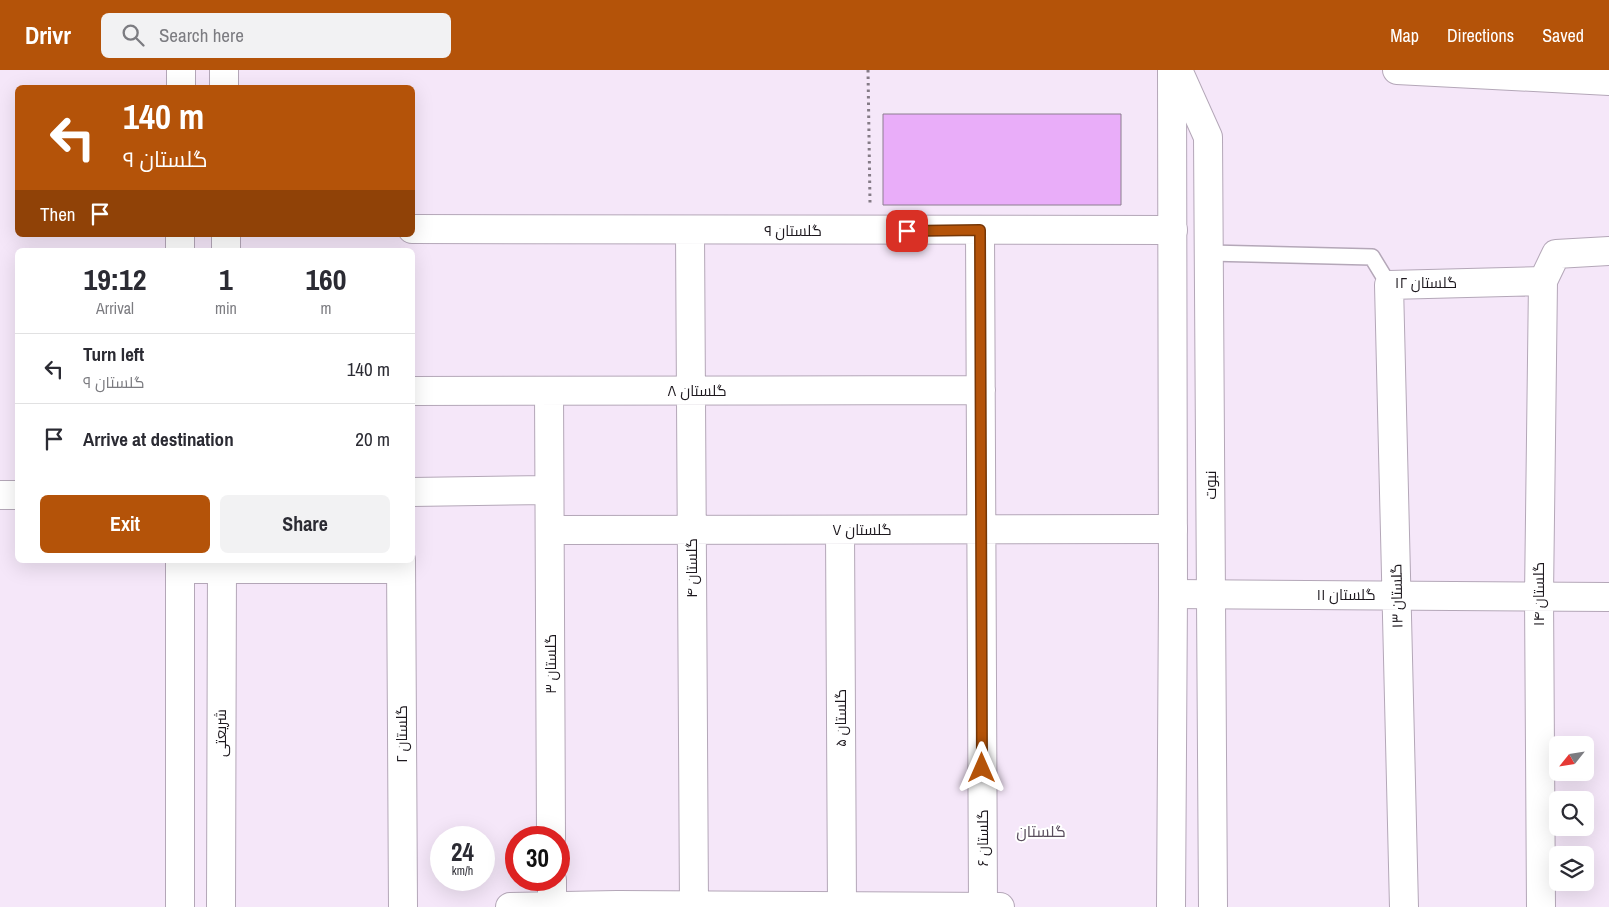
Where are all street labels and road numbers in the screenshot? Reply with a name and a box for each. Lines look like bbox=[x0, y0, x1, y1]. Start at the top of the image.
street label: گلستان ۹ bbox=[764, 220, 822, 241]
street label: گلستان ۱۲ bbox=[1395, 272, 1457, 293]
street label: گلستان ۸ bbox=[667, 380, 727, 401]
street label: نبوت bbox=[1200, 471, 1221, 499]
street label: گلستان ۷ bbox=[832, 519, 892, 540]
street label: گلستان ۴ bbox=[681, 538, 702, 598]
street label: گلستان ۱۴ bbox=[1528, 562, 1549, 626]
street label: گلستان ۱۳ bbox=[1385, 563, 1408, 629]
street label: گلستان ۱۱ bbox=[1316, 584, 1376, 605]
street label: گلستان ۳ bbox=[540, 634, 561, 694]
street label: گلستان ۵ bbox=[830, 689, 851, 747]
street label: گلستان ۲ bbox=[391, 705, 412, 763]
street label: شریعتی bbox=[210, 709, 231, 757]
street label: گلستان ۶ bbox=[972, 809, 993, 867]

